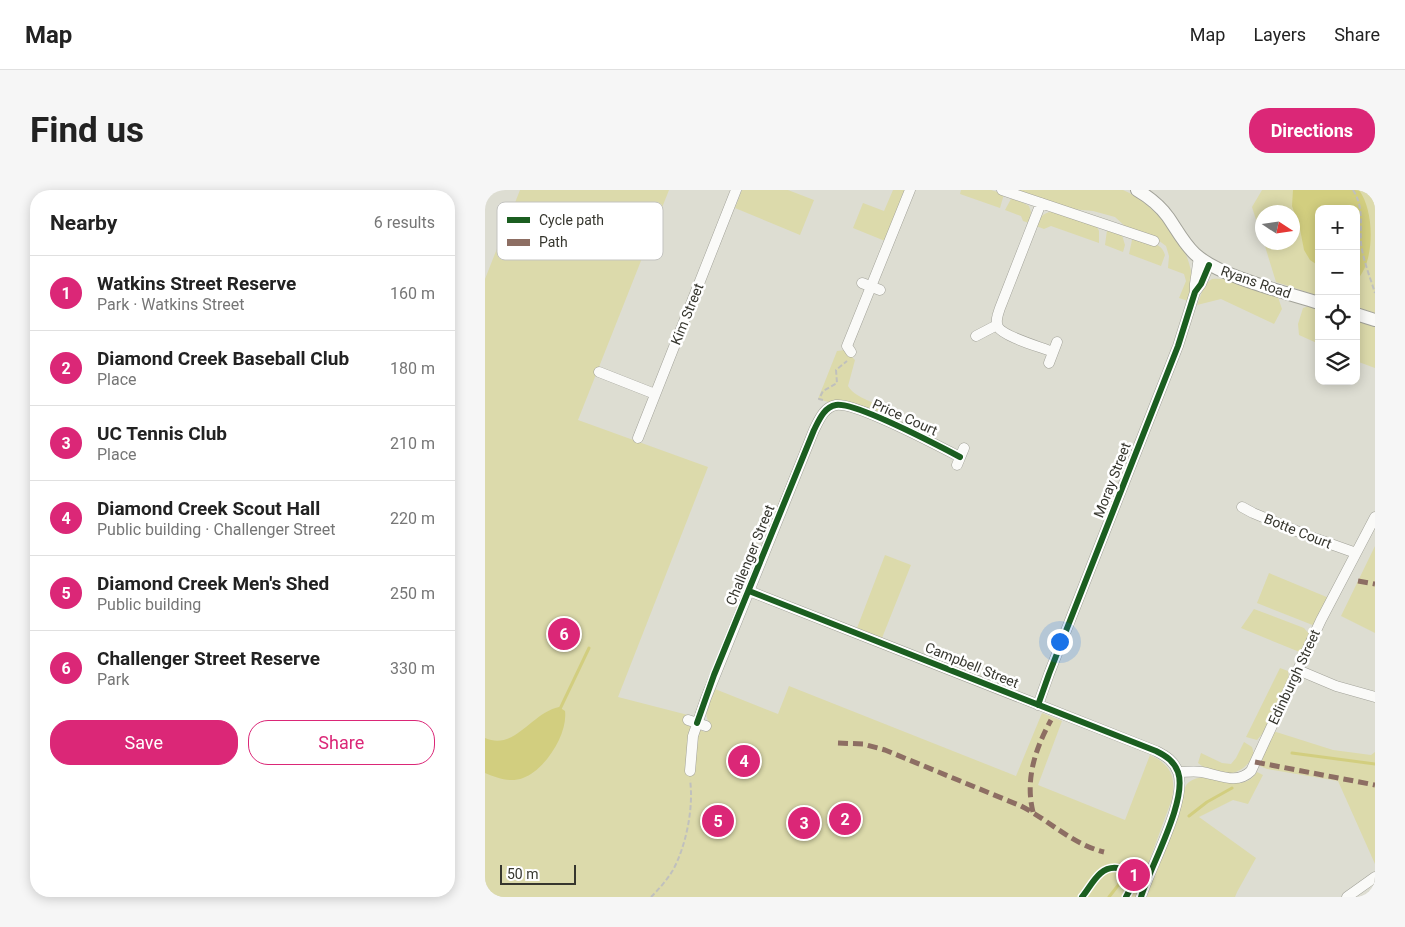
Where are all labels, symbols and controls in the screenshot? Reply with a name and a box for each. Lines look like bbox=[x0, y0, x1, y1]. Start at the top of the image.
text: Map bbox=[25, 21, 72, 49]
text: Map bbox=[1190, 24, 1225, 45]
text: Layers bbox=[1253, 24, 1306, 45]
text: Share bbox=[1334, 24, 1380, 45]
button: Directions bbox=[1249, 108, 1375, 153]
text: Find us bbox=[30, 110, 144, 151]
legend bbox=[497, 202, 663, 260]
north arrow bbox=[1255, 205, 1300, 250]
map controls bbox=[1315, 205, 1360, 385]
button: + bbox=[1315, 205, 1360, 250]
text: Nearby bbox=[50, 211, 117, 235]
text: Cycle path bbox=[539, 212, 604, 228]
text: 6 results bbox=[374, 213, 435, 232]
text: Path bbox=[539, 234, 568, 250]
button: − bbox=[1315, 250, 1360, 295]
street label: Ryans Road bbox=[1219, 262, 1293, 302]
text: Watkins Street Reserve bbox=[97, 272, 296, 295]
street label: Kim Street bbox=[667, 281, 707, 347]
text: 1 bbox=[61, 284, 71, 303]
text: 160 m bbox=[390, 284, 435, 303]
text: Park · Watkins Street bbox=[97, 295, 245, 314]
button: locate bbox=[1315, 295, 1360, 340]
button: layers bbox=[1315, 340, 1360, 385]
text: Diamond Creek Baseball Club bbox=[97, 347, 349, 370]
text: 2 bbox=[61, 359, 71, 378]
text: 180 m bbox=[390, 359, 435, 378]
text: Place bbox=[97, 370, 137, 389]
street label: Price Court bbox=[870, 396, 940, 439]
text: UC Tennis Club bbox=[97, 422, 227, 445]
text: 3 bbox=[61, 434, 71, 453]
text: 210 m bbox=[390, 434, 435, 453]
street label: Moray Street bbox=[1090, 440, 1134, 520]
text: Place bbox=[97, 445, 137, 464]
text: Diamond Creek Scout Hall bbox=[97, 497, 320, 520]
street label: Challenger Street bbox=[723, 502, 778, 608]
text: 4 bbox=[61, 509, 71, 528]
text: 220 m bbox=[390, 509, 435, 528]
street label: Botte Court bbox=[1262, 510, 1334, 552]
text: Public building · Challenger Street bbox=[97, 520, 336, 539]
text: Diamond Creek Men's Shed bbox=[97, 572, 329, 595]
text: 5 bbox=[61, 584, 71, 603]
text: 250 m bbox=[390, 584, 435, 603]
text: Public building bbox=[97, 595, 201, 614]
pin: 6 bbox=[548, 615, 580, 653]
street label: Edinburgh Street bbox=[1265, 627, 1323, 727]
your location bbox=[1047, 629, 1073, 655]
street label: Campbell Street bbox=[923, 639, 1021, 691]
text: Challenger Street Reserve bbox=[97, 647, 320, 670]
text: 6 bbox=[61, 659, 71, 678]
text: 330 m bbox=[390, 659, 435, 678]
text: Park bbox=[97, 670, 129, 689]
button: Save bbox=[50, 720, 238, 765]
button: Share bbox=[248, 720, 435, 765]
pin: 4 bbox=[728, 742, 760, 780]
pin: 2 bbox=[829, 800, 861, 838]
pin: 5 bbox=[702, 802, 734, 840]
pin: 3 bbox=[788, 804, 820, 842]
pin: 1 bbox=[1118, 856, 1150, 894]
scale bar bbox=[500, 862, 576, 885]
text: 50 m bbox=[507, 866, 539, 882]

